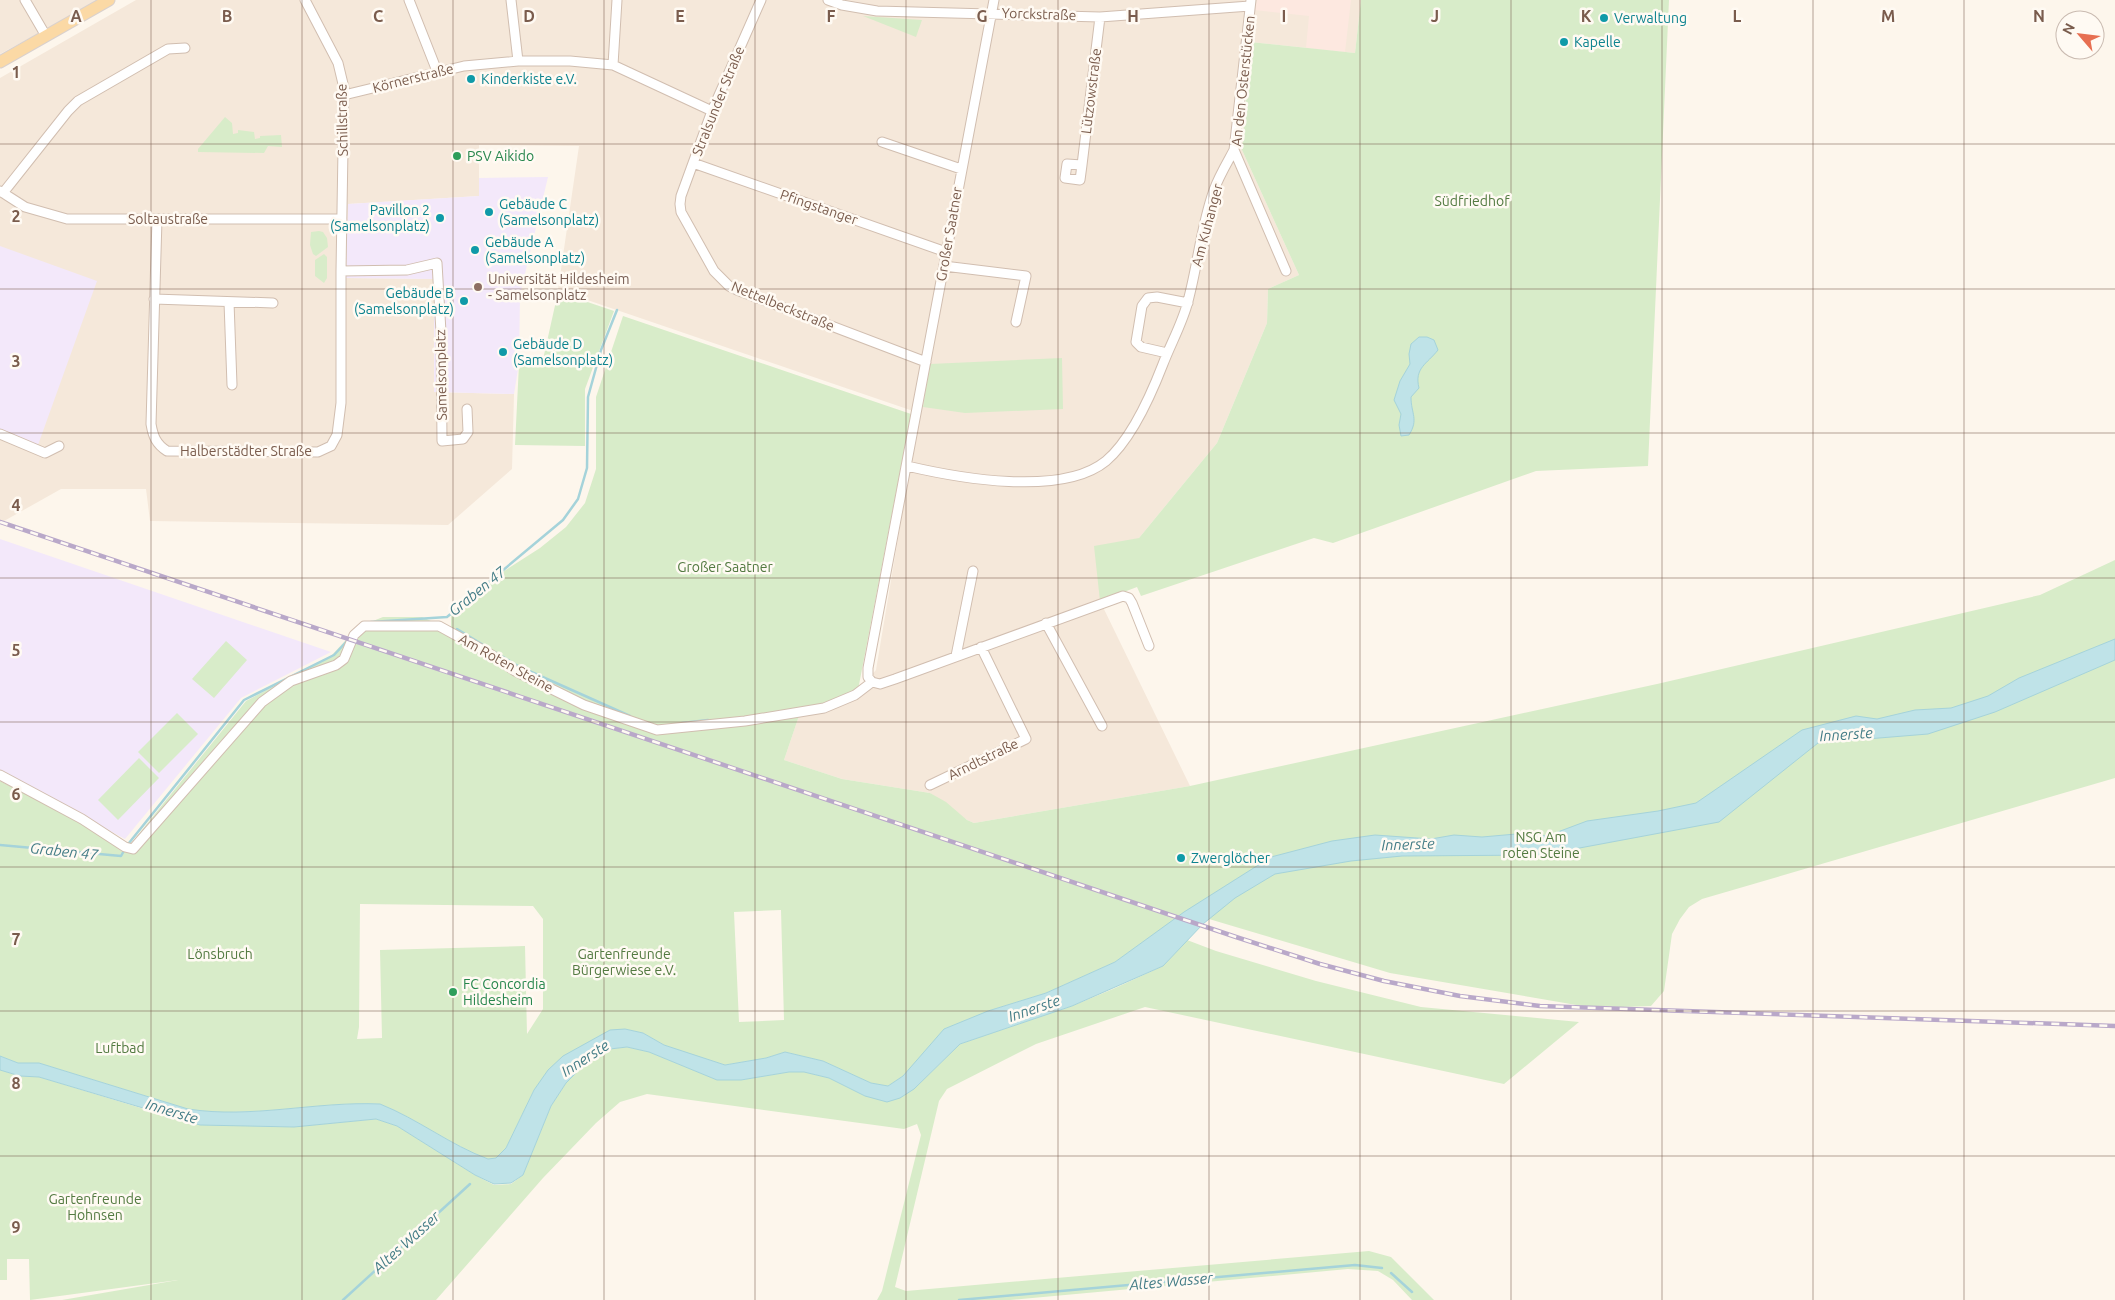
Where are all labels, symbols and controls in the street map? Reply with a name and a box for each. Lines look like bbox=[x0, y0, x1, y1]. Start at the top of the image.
street label: Yorckstraße bbox=[1001, 5, 1077, 23]
text: A bbox=[70, 7, 82, 25]
text: B bbox=[222, 7, 232, 25]
text: C bbox=[373, 7, 383, 25]
text: D bbox=[523, 7, 535, 25]
text: E bbox=[675, 7, 685, 25]
text: F bbox=[827, 7, 836, 25]
text: G bbox=[976, 7, 988, 25]
text: H bbox=[1127, 7, 1139, 25]
text: I bbox=[1282, 7, 1286, 25]
text: J bbox=[1431, 7, 1439, 25]
text: K bbox=[1581, 7, 1592, 25]
text: L bbox=[1733, 7, 1742, 25]
text: M bbox=[1881, 7, 1895, 25]
text: N bbox=[2033, 7, 2045, 25]
place label: Verwaltung bbox=[1614, 10, 1687, 26]
north arrow bbox=[2055, 10, 2105, 60]
marker: Verwaltung bbox=[1598, 12, 1610, 24]
street label: An den Osterstücken bbox=[1228, 15, 1258, 147]
text: N bbox=[2059, 21, 2078, 37]
place label: Kapelle bbox=[1574, 34, 1621, 50]
marker: Kapelle bbox=[1558, 36, 1570, 48]
street label: Stralsunder Straße bbox=[689, 44, 747, 158]
street label: Lützowstraße bbox=[1078, 47, 1104, 135]
street label: Körnerstraße bbox=[371, 60, 455, 96]
text: 1 bbox=[11, 63, 21, 81]
place label: Kinderkiste e.V. bbox=[481, 71, 577, 87]
marker: Kinderkiste e.V. bbox=[465, 73, 477, 85]
street label: Schillstraße bbox=[333, 83, 351, 157]
place label: PSV Aikido bbox=[467, 148, 534, 164]
marker: PSV Aikido bbox=[451, 150, 463, 162]
street label: Am Kuhanger bbox=[1188, 181, 1226, 268]
street label: Großer Saatner bbox=[933, 185, 965, 283]
street label: Pfingstanger bbox=[778, 186, 861, 228]
park label: Südfriedhof bbox=[1435, 193, 1510, 209]
place label: Gebäude C (Samelsonplatz) bbox=[499, 196, 599, 228]
place label: Pavillon 2 (Samelsonplatz) bbox=[330, 202, 430, 234]
marker: Gebäude C (Samelsonplatz) bbox=[483, 206, 495, 218]
text: 2 bbox=[11, 207, 21, 225]
street label: Soltaustraße bbox=[128, 211, 208, 227]
marker: Pavillon 2 (Samelsonplatz) bbox=[434, 212, 446, 224]
place label: Gebäude A (Samelsonplatz) bbox=[485, 234, 585, 266]
marker: Gebäude A (Samelsonplatz) bbox=[469, 244, 481, 256]
place label: Universität Hildesheim - Samelsonplatz bbox=[488, 271, 630, 303]
street label: Nettelbeckstraße bbox=[729, 278, 837, 334]
marker: Universität Hildesheim - Samelsonplatz bbox=[472, 281, 484, 293]
place label: Gebäude B (Samelsonplatz) bbox=[354, 285, 454, 317]
marker: Gebäude B (Samelsonplatz) bbox=[458, 295, 470, 307]
street label: Samelsonplatz bbox=[432, 329, 450, 421]
place label: Gebäude D (Samelsonplatz) bbox=[513, 336, 613, 368]
marker: Gebäude D (Samelsonplatz) bbox=[497, 346, 509, 358]
text: 3 bbox=[11, 352, 21, 370]
street label: Halberstädter Straße bbox=[180, 443, 312, 459]
text: 4 bbox=[11, 496, 21, 514]
park label: Großer Saatner bbox=[677, 559, 774, 575]
water label: Graben 47 bbox=[445, 563, 509, 619]
street label: Am Roten Steine bbox=[456, 630, 556, 696]
text: 5 bbox=[11, 641, 21, 659]
water label: Innerste bbox=[1819, 724, 1874, 744]
street label: Arndtstraße bbox=[945, 735, 1021, 783]
text: 6 bbox=[11, 785, 21, 803]
park label: NSG Am roten Steine bbox=[1502, 829, 1580, 861]
water label: Innerste bbox=[1381, 835, 1435, 853]
water label: Graben 47 bbox=[29, 839, 99, 863]
place label: Zwerglöcher bbox=[1191, 850, 1271, 866]
marker: Zwerglöcher bbox=[1175, 852, 1187, 864]
text: 7 bbox=[11, 930, 21, 948]
park label: Lönsbruch bbox=[187, 946, 253, 962]
park label: Gartenfreunde Bürgerwiese e.V. bbox=[572, 946, 676, 978]
place label: FC Concordia Hildesheim bbox=[463, 976, 546, 1008]
marker: FC Concordia Hildesheim bbox=[447, 986, 459, 998]
water label: Innerste bbox=[1006, 991, 1062, 1025]
water label: Innerste bbox=[558, 1036, 612, 1080]
park label: Luftbad bbox=[95, 1040, 145, 1056]
text: 8 bbox=[11, 1074, 21, 1092]
water label: Innerste bbox=[144, 1095, 200, 1127]
park label: Gartenfreunde Hohnsen bbox=[48, 1191, 142, 1223]
water label: Altes Wasser bbox=[368, 1207, 444, 1277]
text: 9 bbox=[11, 1218, 21, 1236]
water label: Altes Wasser bbox=[1127, 1269, 1215, 1293]

